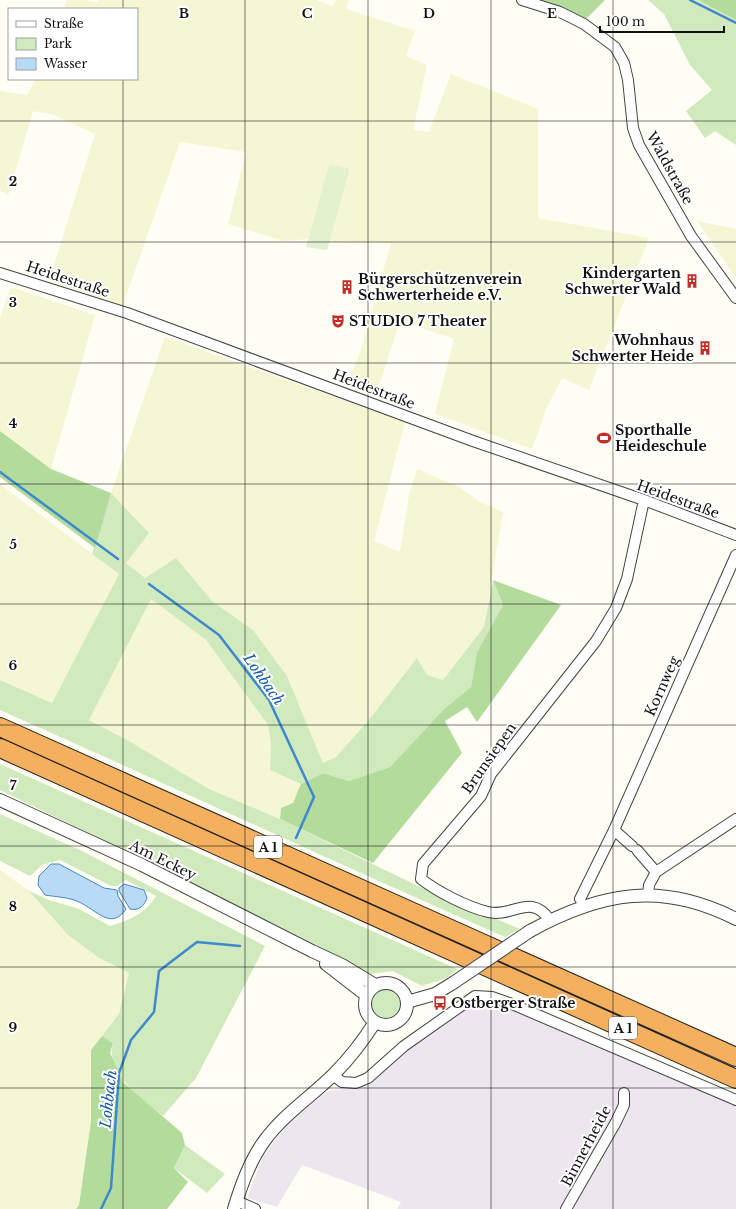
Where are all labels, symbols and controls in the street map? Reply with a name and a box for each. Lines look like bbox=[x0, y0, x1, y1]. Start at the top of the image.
text: B bbox=[179, 5, 189, 22]
text: C bbox=[302, 5, 313, 22]
text: D bbox=[423, 5, 435, 22]
text: E bbox=[547, 5, 557, 22]
legend bbox=[8, 8, 138, 80]
scale bar bbox=[600, 8, 724, 34]
text: 100 m bbox=[606, 14, 645, 29]
text: Straße bbox=[44, 16, 84, 31]
text: Park bbox=[44, 36, 72, 51]
text: Wasser bbox=[43, 56, 87, 71]
street label: Waldstraße bbox=[642, 127, 697, 208]
text: 2 bbox=[9, 173, 17, 190]
street label: Heidestraße bbox=[24, 257, 112, 301]
place label: Kindergarten Schwerter Wald bbox=[565, 264, 681, 298]
place label: Bürgerschützenverein Schwerterheide e.V. bbox=[358, 270, 522, 304]
building icon: Kindergarten Schwerter Wald bbox=[684, 273, 700, 289]
building icon: Bürgerschützenverein Schwerterheide e.V. bbox=[339, 279, 355, 295]
text: 3 bbox=[9, 294, 17, 311]
place label: STUDIO 7 Theater bbox=[349, 312, 486, 330]
theatre icon: STUDIO 7 Theater bbox=[330, 313, 346, 329]
place label: Wohnhaus Schwerter Heide bbox=[572, 331, 694, 365]
building icon: Wohnhaus Schwerter Heide bbox=[697, 340, 713, 356]
street label: Heidestraße bbox=[330, 365, 418, 413]
text: 4 bbox=[9, 415, 18, 432]
place label: Sporthalle Heideschule bbox=[615, 421, 707, 455]
sports icon: Sporthalle Heideschule bbox=[596, 430, 612, 446]
street label: Heidestraße bbox=[634, 476, 722, 522]
text: 5 bbox=[9, 536, 17, 553]
water label: Lohbach bbox=[239, 649, 289, 709]
street label: Kornweg bbox=[641, 653, 683, 719]
text: 6 bbox=[9, 657, 18, 674]
street label: Brunsiepen bbox=[458, 719, 520, 797]
text: 7 bbox=[10, 777, 17, 794]
street label: Am Eckey bbox=[126, 836, 200, 884]
road number: A 1 bbox=[254, 836, 282, 858]
text: 8 bbox=[9, 898, 17, 915]
place label: Ostberger Straße bbox=[451, 994, 575, 1012]
bus stop icon: Ostberger Straße bbox=[432, 995, 448, 1011]
road number: A 1 bbox=[609, 1017, 637, 1039]
text: 9 bbox=[9, 1019, 18, 1036]
water label: Lohbach bbox=[95, 1068, 121, 1130]
street label: Binnerheide bbox=[557, 1102, 615, 1190]

